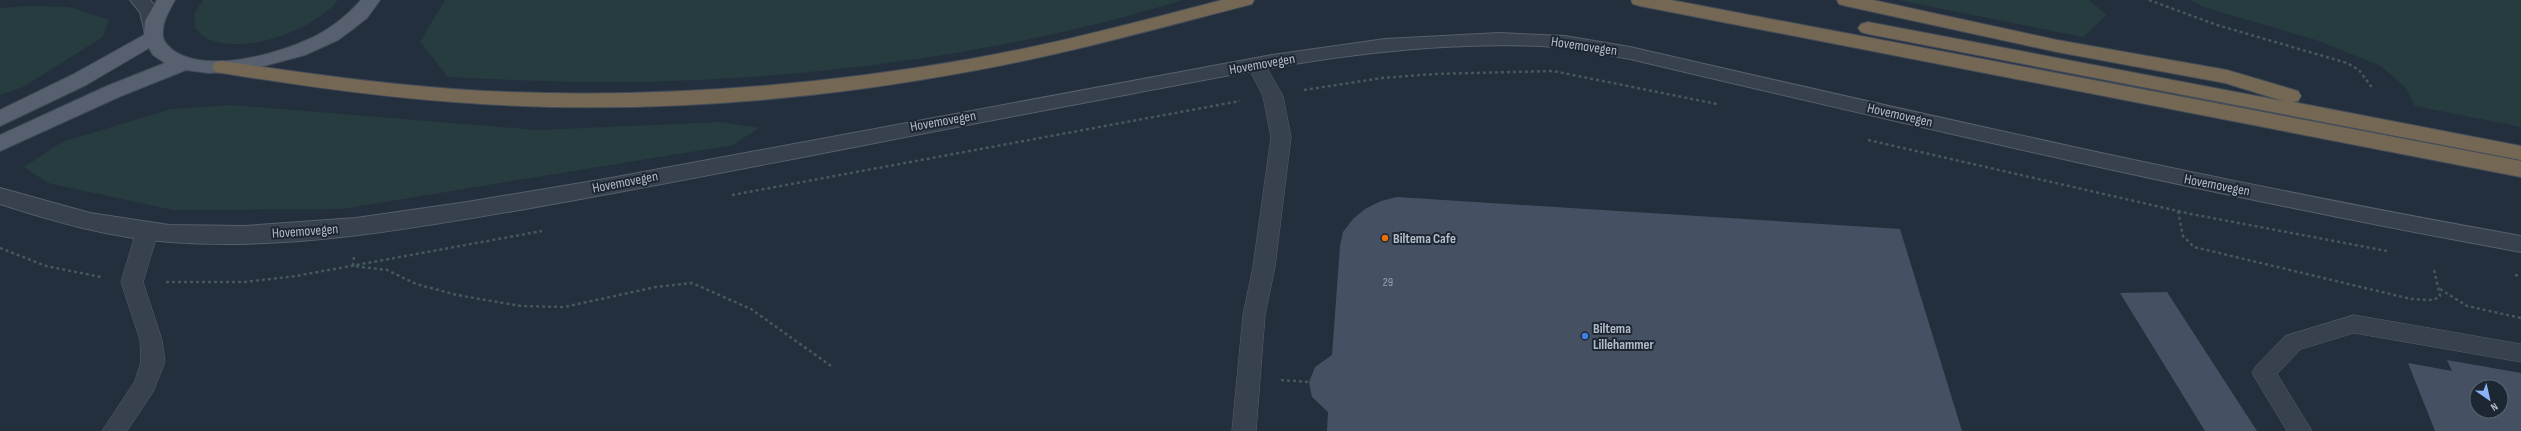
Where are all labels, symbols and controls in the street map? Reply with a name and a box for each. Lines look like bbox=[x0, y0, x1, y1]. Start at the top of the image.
street label: Hovemovegen bbox=[1550, 33, 1618, 59]
street label: Hovemovegen bbox=[1228, 50, 1296, 78]
street label: Hovemovegen bbox=[1866, 99, 1934, 131]
street label: Hovemovegen bbox=[909, 107, 977, 135]
street label: Hovemovegen bbox=[591, 167, 659, 197]
street label: Hovemovegen bbox=[2183, 170, 2251, 200]
street label: Hovemovegen bbox=[271, 220, 339, 242]
place label: Biltema Cafe bbox=[1393, 230, 1456, 247]
marker: Biltema Cafe bbox=[1380, 233, 1390, 243]
house number: 29 bbox=[1383, 275, 1393, 290]
place label: Biltema Lillehammer bbox=[1593, 320, 1655, 353]
marker: Biltema Lillehammer bbox=[1580, 331, 1590, 341]
north arrow bbox=[2469, 379, 2509, 419]
text: N bbox=[2488, 400, 2500, 414]

